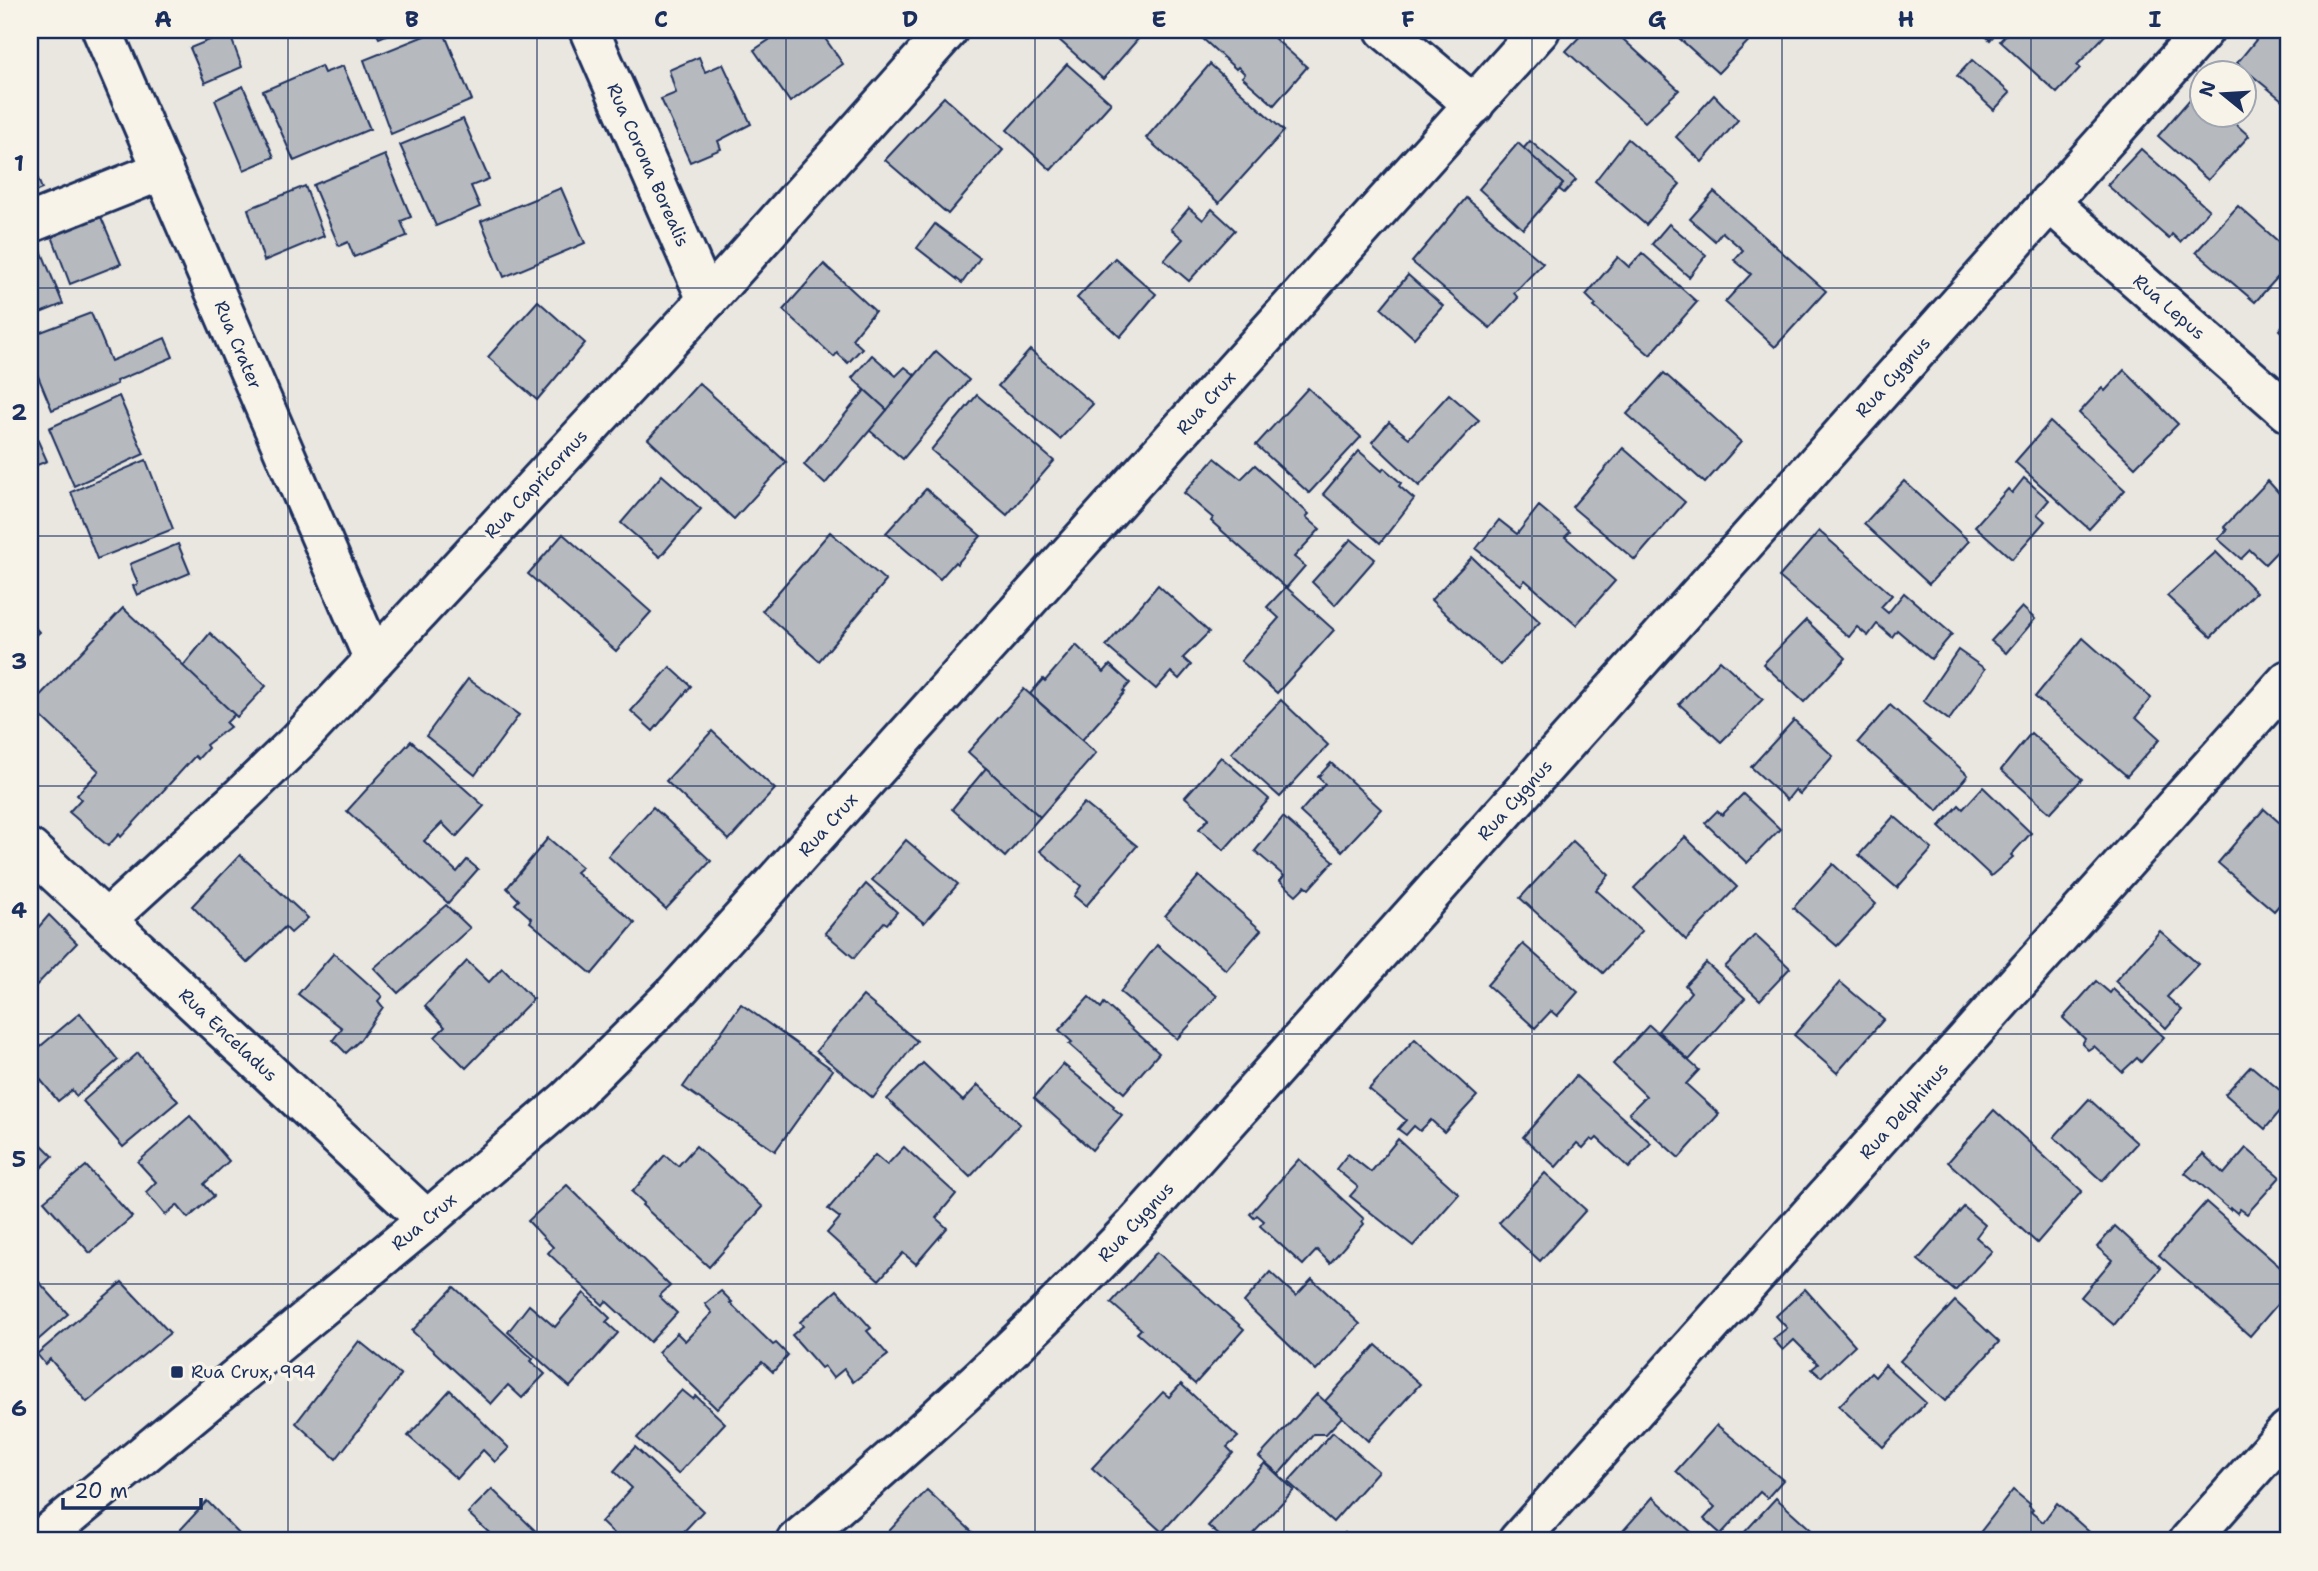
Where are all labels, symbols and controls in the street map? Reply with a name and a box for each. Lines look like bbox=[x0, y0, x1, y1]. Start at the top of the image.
text: A bbox=[154, 4, 172, 34]
text: B bbox=[405, 4, 419, 34]
text: C bbox=[654, 4, 668, 34]
text: D bbox=[902, 4, 918, 34]
text: E bbox=[1151, 4, 1167, 34]
text: F bbox=[1401, 4, 1415, 34]
text: G bbox=[1648, 4, 1667, 34]
text: H bbox=[1898, 4, 1914, 34]
text: I bbox=[2149, 4, 2162, 34]
north arrow bbox=[2188, 60, 2258, 130]
text: N bbox=[2193, 78, 2222, 100]
street label: Rua Corona Borealis bbox=[601, 80, 695, 250]
text: 1 bbox=[14, 148, 24, 178]
street label: Rua Lepus bbox=[2128, 269, 2210, 345]
street label: Rua Crater bbox=[209, 297, 267, 393]
street label: Rua Cygnus bbox=[1850, 331, 1936, 423]
street label: Rua Crux bbox=[1171, 366, 1241, 440]
text: 2 bbox=[11, 397, 27, 427]
street label: Rua Capricornus bbox=[479, 424, 593, 544]
text: 3 bbox=[11, 646, 27, 676]
street label: Rua Cygnus bbox=[1472, 754, 1558, 846]
street label: Rua Crux bbox=[793, 788, 863, 862]
text: 4 bbox=[11, 895, 27, 925]
street label: Rua Enceladus bbox=[173, 983, 283, 1087]
street label: Rua Delphinus bbox=[1854, 1057, 1954, 1165]
text: 5 bbox=[12, 1144, 26, 1174]
street label: Rua Cygnus bbox=[1093, 1177, 1179, 1267]
street label: Rua Crux bbox=[386, 1188, 462, 1256]
place label: Rua Crux, 994 bbox=[191, 1360, 316, 1384]
marker: Rua Crux, 994 bbox=[169, 1364, 185, 1380]
text: 6 bbox=[11, 1393, 27, 1423]
scale bar bbox=[63, 1466, 201, 1510]
text: 20 m bbox=[74, 1477, 128, 1505]

